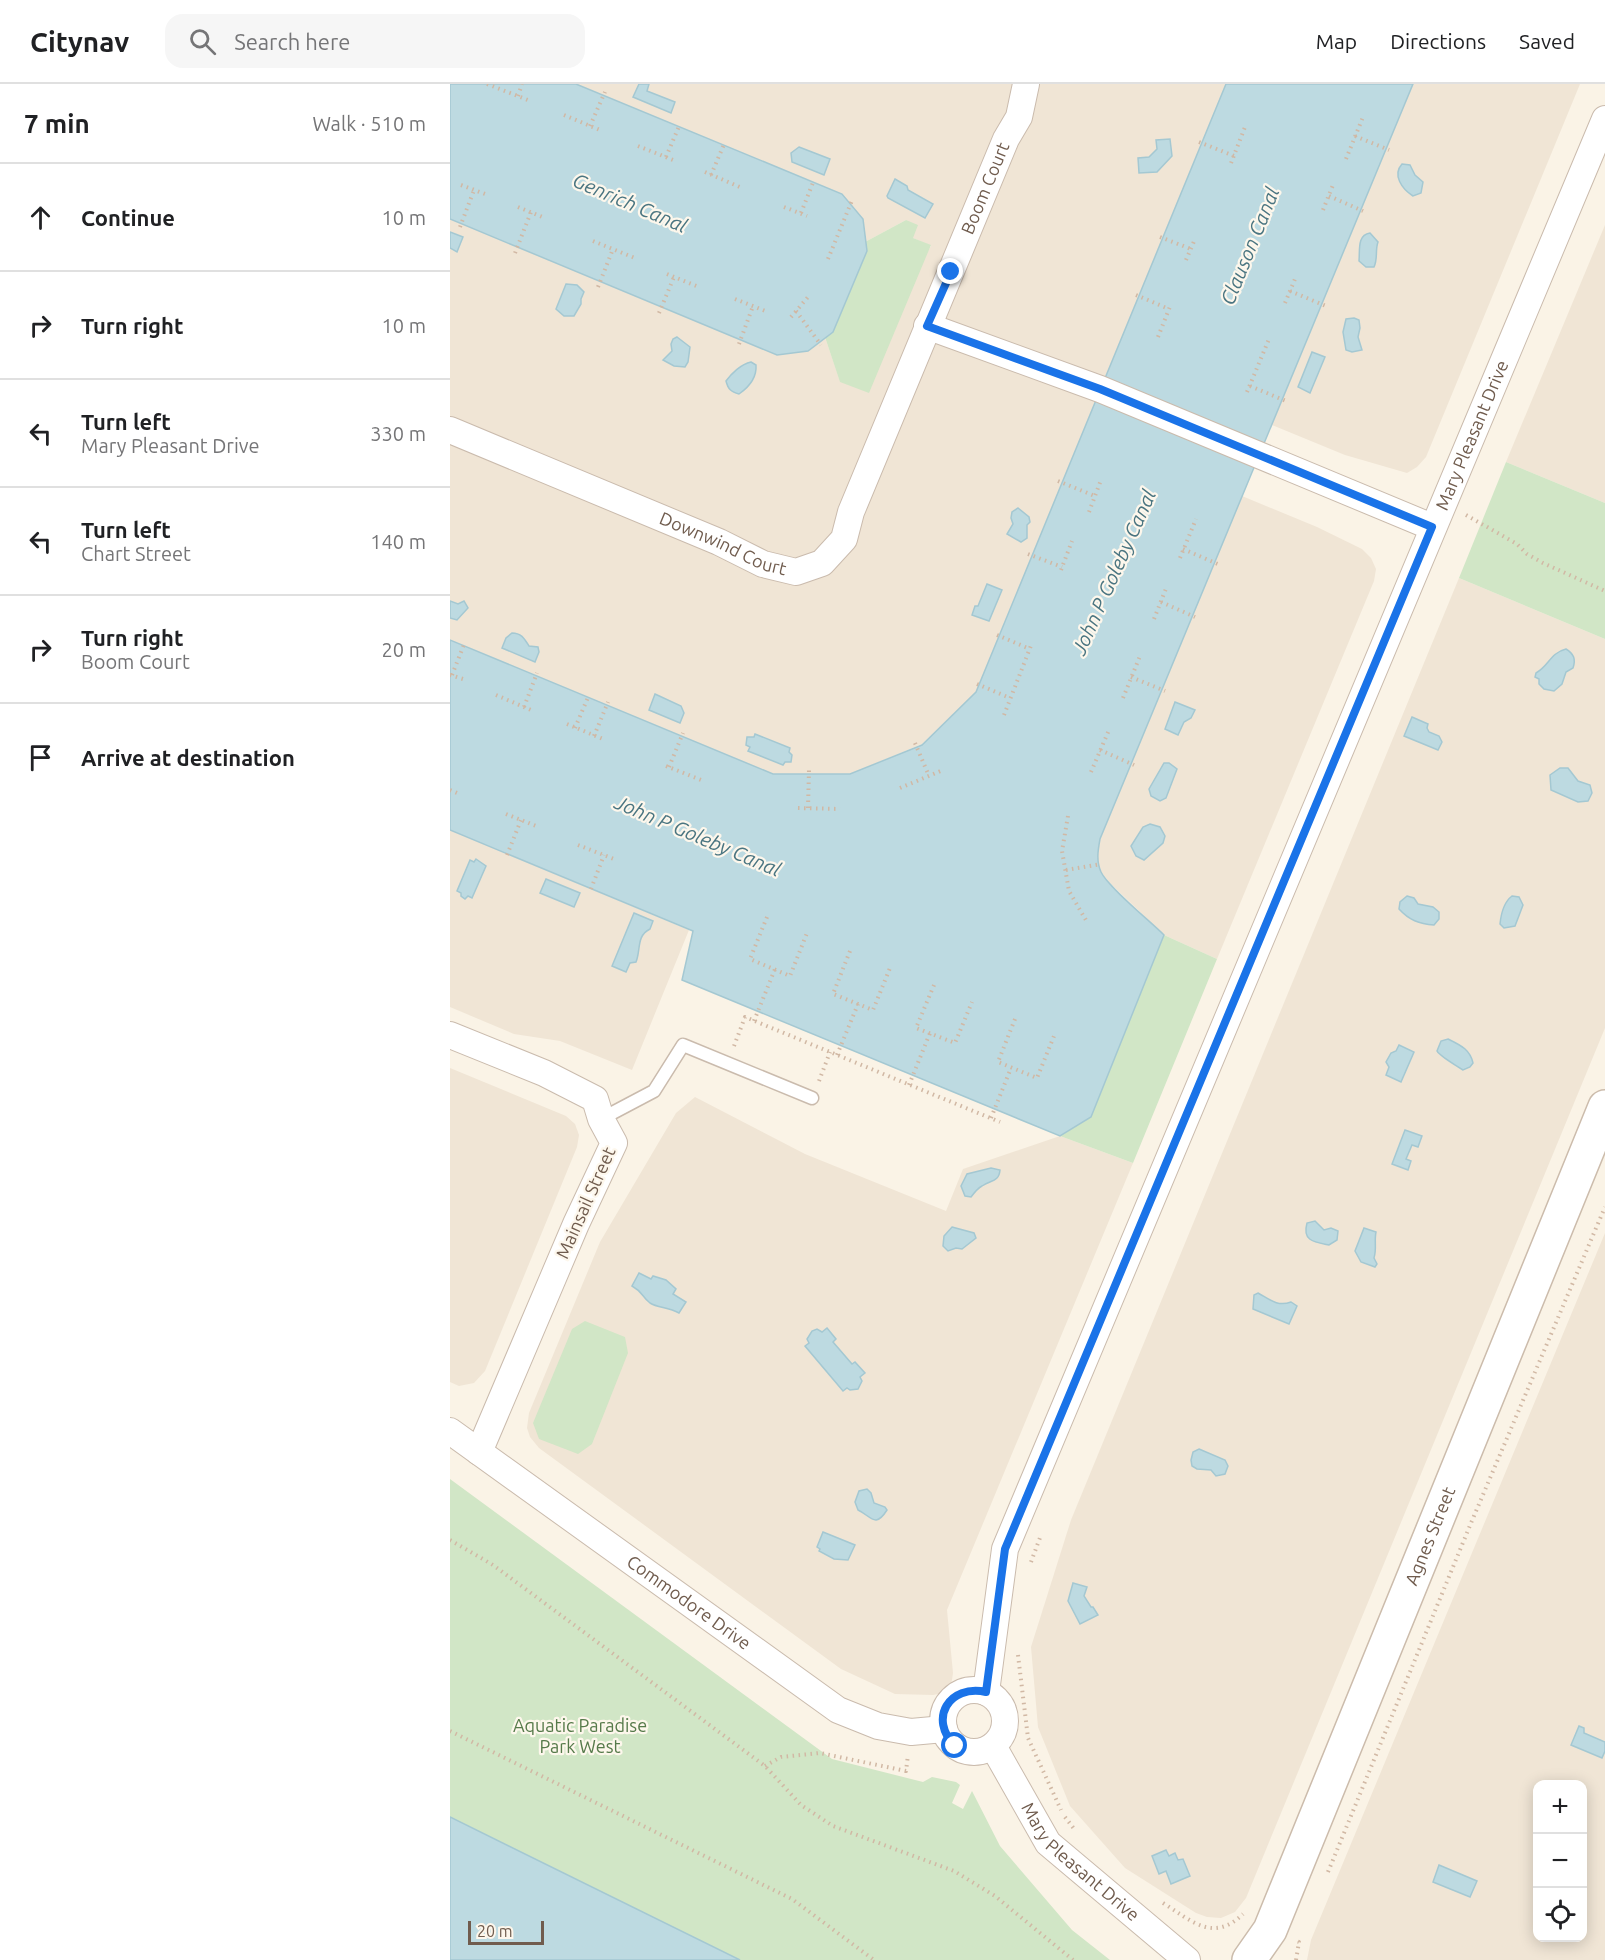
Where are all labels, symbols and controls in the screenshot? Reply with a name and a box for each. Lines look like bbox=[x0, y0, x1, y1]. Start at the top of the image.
search box bbox=[165, 14, 585, 68]
icon: search bbox=[186, 25, 219, 58]
text: Citynav bbox=[30, 26, 129, 57]
text: Search here bbox=[234, 29, 350, 54]
text: Map bbox=[1316, 29, 1357, 53]
text: Directions bbox=[1390, 29, 1486, 53]
text: Saved bbox=[1519, 29, 1575, 53]
text: 7 min bbox=[24, 109, 90, 138]
text: Walk · 510 m bbox=[313, 112, 426, 135]
street label: Boom Court bbox=[957, 139, 1013, 237]
water label: Genrich Canal bbox=[569, 168, 691, 237]
water label: Clauson Canal bbox=[1216, 183, 1284, 308]
icon: ahead bbox=[24, 201, 57, 234]
text: Continue bbox=[81, 205, 175, 230]
text: 10 m bbox=[382, 206, 426, 229]
route end bbox=[937, 258, 963, 284]
icon: right bbox=[24, 309, 57, 342]
text: Turn right bbox=[81, 313, 183, 338]
text: 10 m bbox=[382, 314, 426, 337]
street label: Mary Pleasant Drive bbox=[1431, 357, 1512, 513]
text: Turn left bbox=[81, 409, 171, 434]
icon: left bbox=[24, 417, 57, 450]
text: 330 m bbox=[370, 422, 426, 445]
text: Mary Pleasant Drive bbox=[81, 434, 260, 457]
water label: John P Goleby Canal bbox=[1066, 485, 1160, 659]
street label: Downwind Court bbox=[657, 507, 789, 578]
text: Turn left bbox=[81, 517, 171, 542]
icon: left bbox=[24, 525, 57, 558]
text: 140 m bbox=[370, 530, 426, 553]
text: Chart Street bbox=[81, 542, 191, 565]
text: Turn right bbox=[81, 625, 183, 650]
icon: right bbox=[24, 633, 57, 666]
text: 20 m bbox=[382, 638, 426, 661]
text: Boom Court bbox=[81, 650, 190, 673]
icon: arrive bbox=[24, 741, 57, 774]
text: Arrive at destination bbox=[81, 745, 295, 770]
water label: John P Goleby Canal bbox=[611, 790, 785, 881]
street label: Mainsail Street bbox=[552, 1144, 619, 1262]
street label: Agnes Street bbox=[1400, 1483, 1458, 1588]
street label: Commodore Drive bbox=[623, 1551, 755, 1653]
park label: Aquatic Paradise Park West bbox=[513, 1715, 647, 1756]
route start bbox=[941, 1732, 967, 1758]
map controls bbox=[1533, 1780, 1587, 1942]
button: + bbox=[1533, 1780, 1587, 1834]
street label: Mary Pleasant Drive bbox=[1018, 1799, 1144, 1925]
button: − bbox=[1533, 1834, 1587, 1888]
button: locate bbox=[1533, 1888, 1587, 1942]
scale bar bbox=[468, 1918, 544, 1946]
text: 20 m bbox=[477, 1922, 513, 1940]

